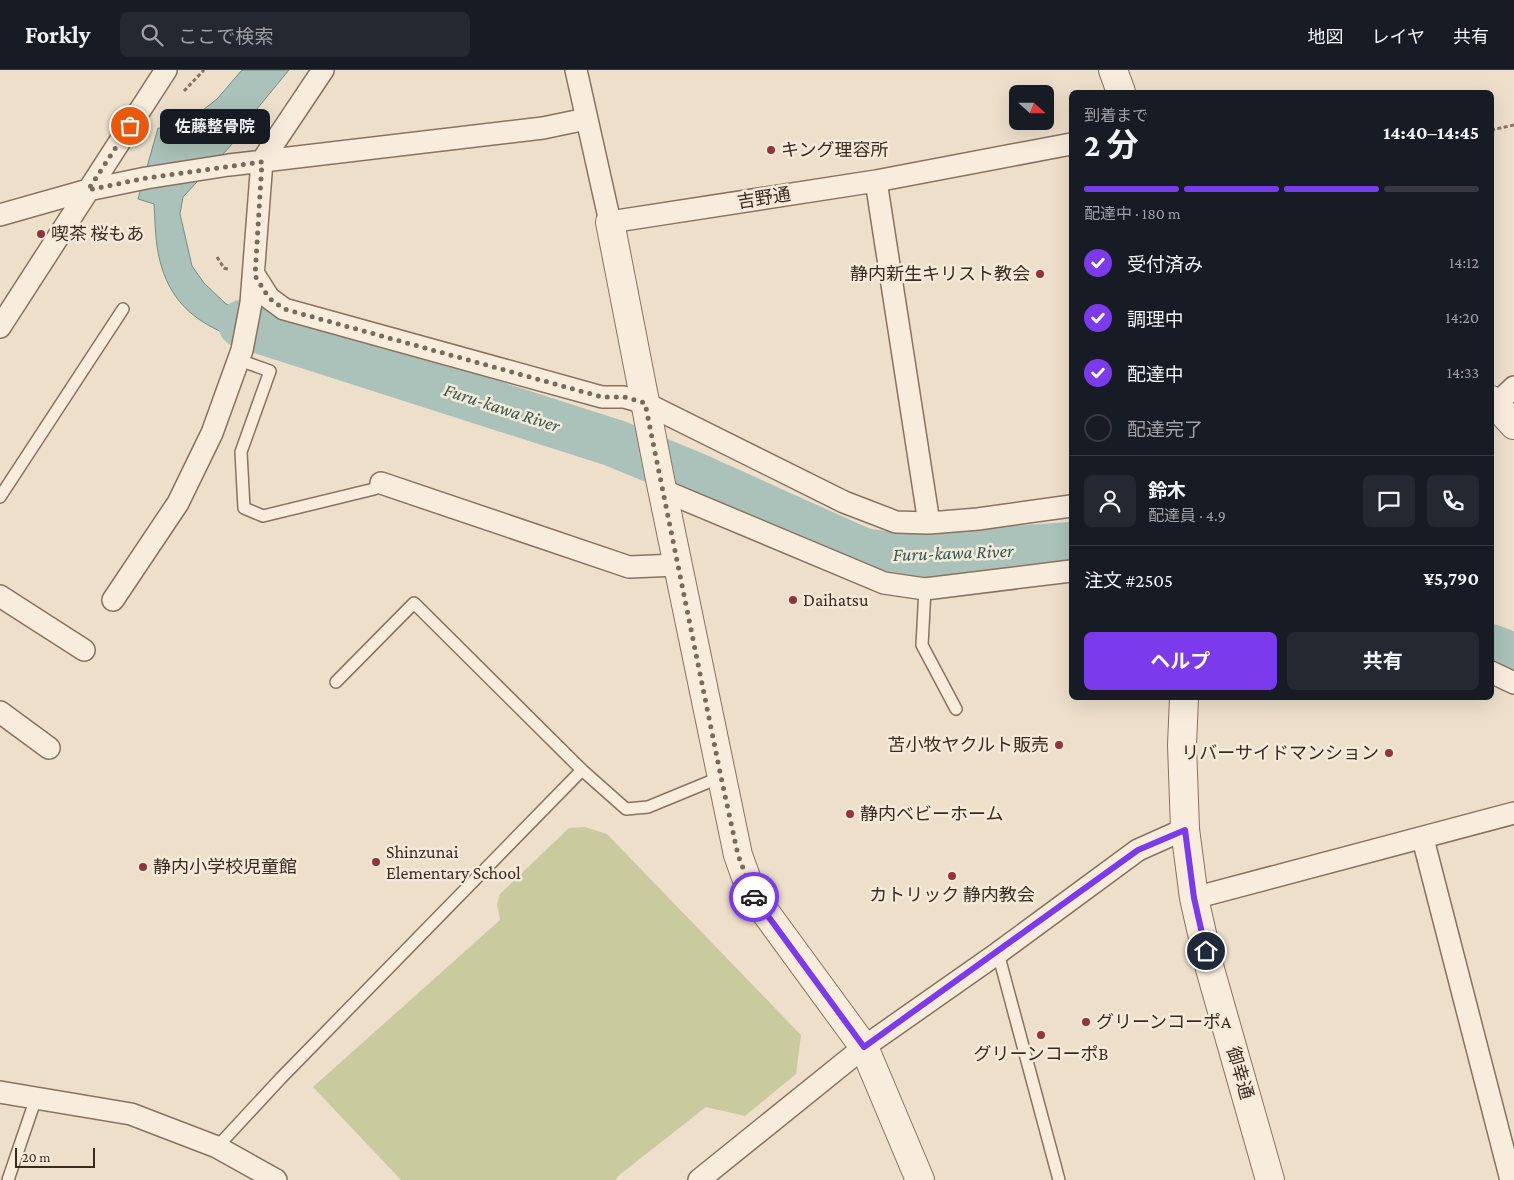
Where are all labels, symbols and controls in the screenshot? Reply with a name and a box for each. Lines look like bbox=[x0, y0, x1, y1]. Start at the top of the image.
search box bbox=[120, 12, 470, 57]
text: Forkly bbox=[25, 21, 90, 48]
icon: search bbox=[138, 21, 166, 49]
text: ここで検索 bbox=[178, 26, 273, 47]
text: 地図 bbox=[1308, 27, 1344, 47]
text: レイヤ bbox=[1372, 27, 1425, 47]
text: 共有 bbox=[1453, 27, 1489, 47]
north arrow bbox=[1009, 85, 1054, 130]
map controls bbox=[1009, 85, 1054, 130]
pin bbox=[109, 105, 151, 147]
text: 到着まで bbox=[1084, 107, 1148, 124]
callout: 佐藤整骨院 bbox=[160, 108, 270, 144]
icon: bag bbox=[116, 112, 144, 140]
text: 佐藤整骨院 bbox=[175, 118, 255, 135]
text: 14:40–14:45 bbox=[1383, 122, 1479, 143]
text: 2 分 bbox=[1084, 127, 1138, 163]
place label: キング理容所 bbox=[781, 140, 888, 160]
marker: キング理容所 bbox=[765, 144, 777, 156]
street label: 吉野通 bbox=[736, 184, 792, 212]
text: 配達中 · 180 m bbox=[1084, 205, 1181, 222]
place label: 喫茶 桜もあ bbox=[51, 224, 144, 244]
marker: 喫茶 桜もあ bbox=[35, 228, 47, 240]
icon: check bbox=[1084, 249, 1112, 277]
text: 受付済み bbox=[1127, 254, 1203, 275]
text: 14:12 bbox=[1449, 254, 1479, 271]
place label: 静内新生キリスト教会 bbox=[850, 264, 1030, 284]
marker: 静内新生キリスト教会 bbox=[1034, 268, 1046, 280]
icon: check bbox=[1084, 304, 1112, 332]
text: 調理中 bbox=[1127, 309, 1184, 330]
text: 14:20 bbox=[1445, 309, 1479, 326]
icon: check bbox=[1084, 359, 1112, 387]
text: 配達中 bbox=[1127, 364, 1184, 385]
text: 14:33 bbox=[1447, 364, 1479, 381]
water label: Furu-kawa River bbox=[441, 379, 564, 437]
text: 配達完了 bbox=[1127, 419, 1203, 440]
button: person bbox=[1084, 475, 1136, 527]
button: chat bbox=[1363, 475, 1415, 527]
button: phone bbox=[1427, 475, 1479, 527]
text: 鈴木 bbox=[1148, 480, 1186, 501]
text: 配達員 · 4.9 bbox=[1148, 507, 1226, 524]
water label: Furu-kawa River bbox=[892, 540, 1015, 565]
text: ¥5,790 bbox=[1424, 568, 1479, 589]
text: 注文 #2505 bbox=[1084, 570, 1173, 591]
place label: Daihatsu bbox=[803, 590, 869, 610]
marker: Daihatsu bbox=[787, 594, 799, 606]
button: ヘルプ bbox=[1084, 632, 1277, 690]
button: 共有 bbox=[1287, 632, 1479, 690]
place label: 苫小牧ヤクルト販売 bbox=[888, 735, 1049, 755]
marker: 苫小牧ヤクルト販売 bbox=[1053, 739, 1065, 751]
place label: リバーサイドマンション bbox=[1181, 743, 1379, 763]
marker: リバーサイドマンション bbox=[1383, 747, 1395, 759]
place label: 静内ベビーホーム bbox=[860, 804, 1003, 824]
marker: 静内ベビーホーム bbox=[844, 808, 856, 820]
place label: Shinzunai Elementary School bbox=[386, 842, 521, 883]
marker: Shinzunai Elementary School bbox=[370, 856, 382, 868]
place label: 静内小学校児童館 bbox=[153, 857, 297, 877]
marker: 静内小学校児童館 bbox=[137, 861, 149, 873]
marker: カトリック 静内教会 bbox=[946, 870, 958, 882]
courier bbox=[729, 872, 779, 922]
icon: car bbox=[740, 883, 768, 911]
place label: カトリック 静内教会 bbox=[869, 885, 1035, 905]
pin bbox=[1185, 930, 1227, 972]
icon: home bbox=[1192, 937, 1220, 965]
place label: グリーンコーポA bbox=[1096, 1012, 1232, 1032]
marker: グリーンコーポA bbox=[1080, 1016, 1092, 1028]
marker: グリーンコーポB bbox=[1035, 1029, 1047, 1041]
place label: グリーンコーポB bbox=[974, 1044, 1109, 1064]
street label: 御幸通 bbox=[1223, 1044, 1257, 1102]
scale bar bbox=[15, 1145, 95, 1168]
text: 20 m bbox=[22, 1149, 50, 1165]

